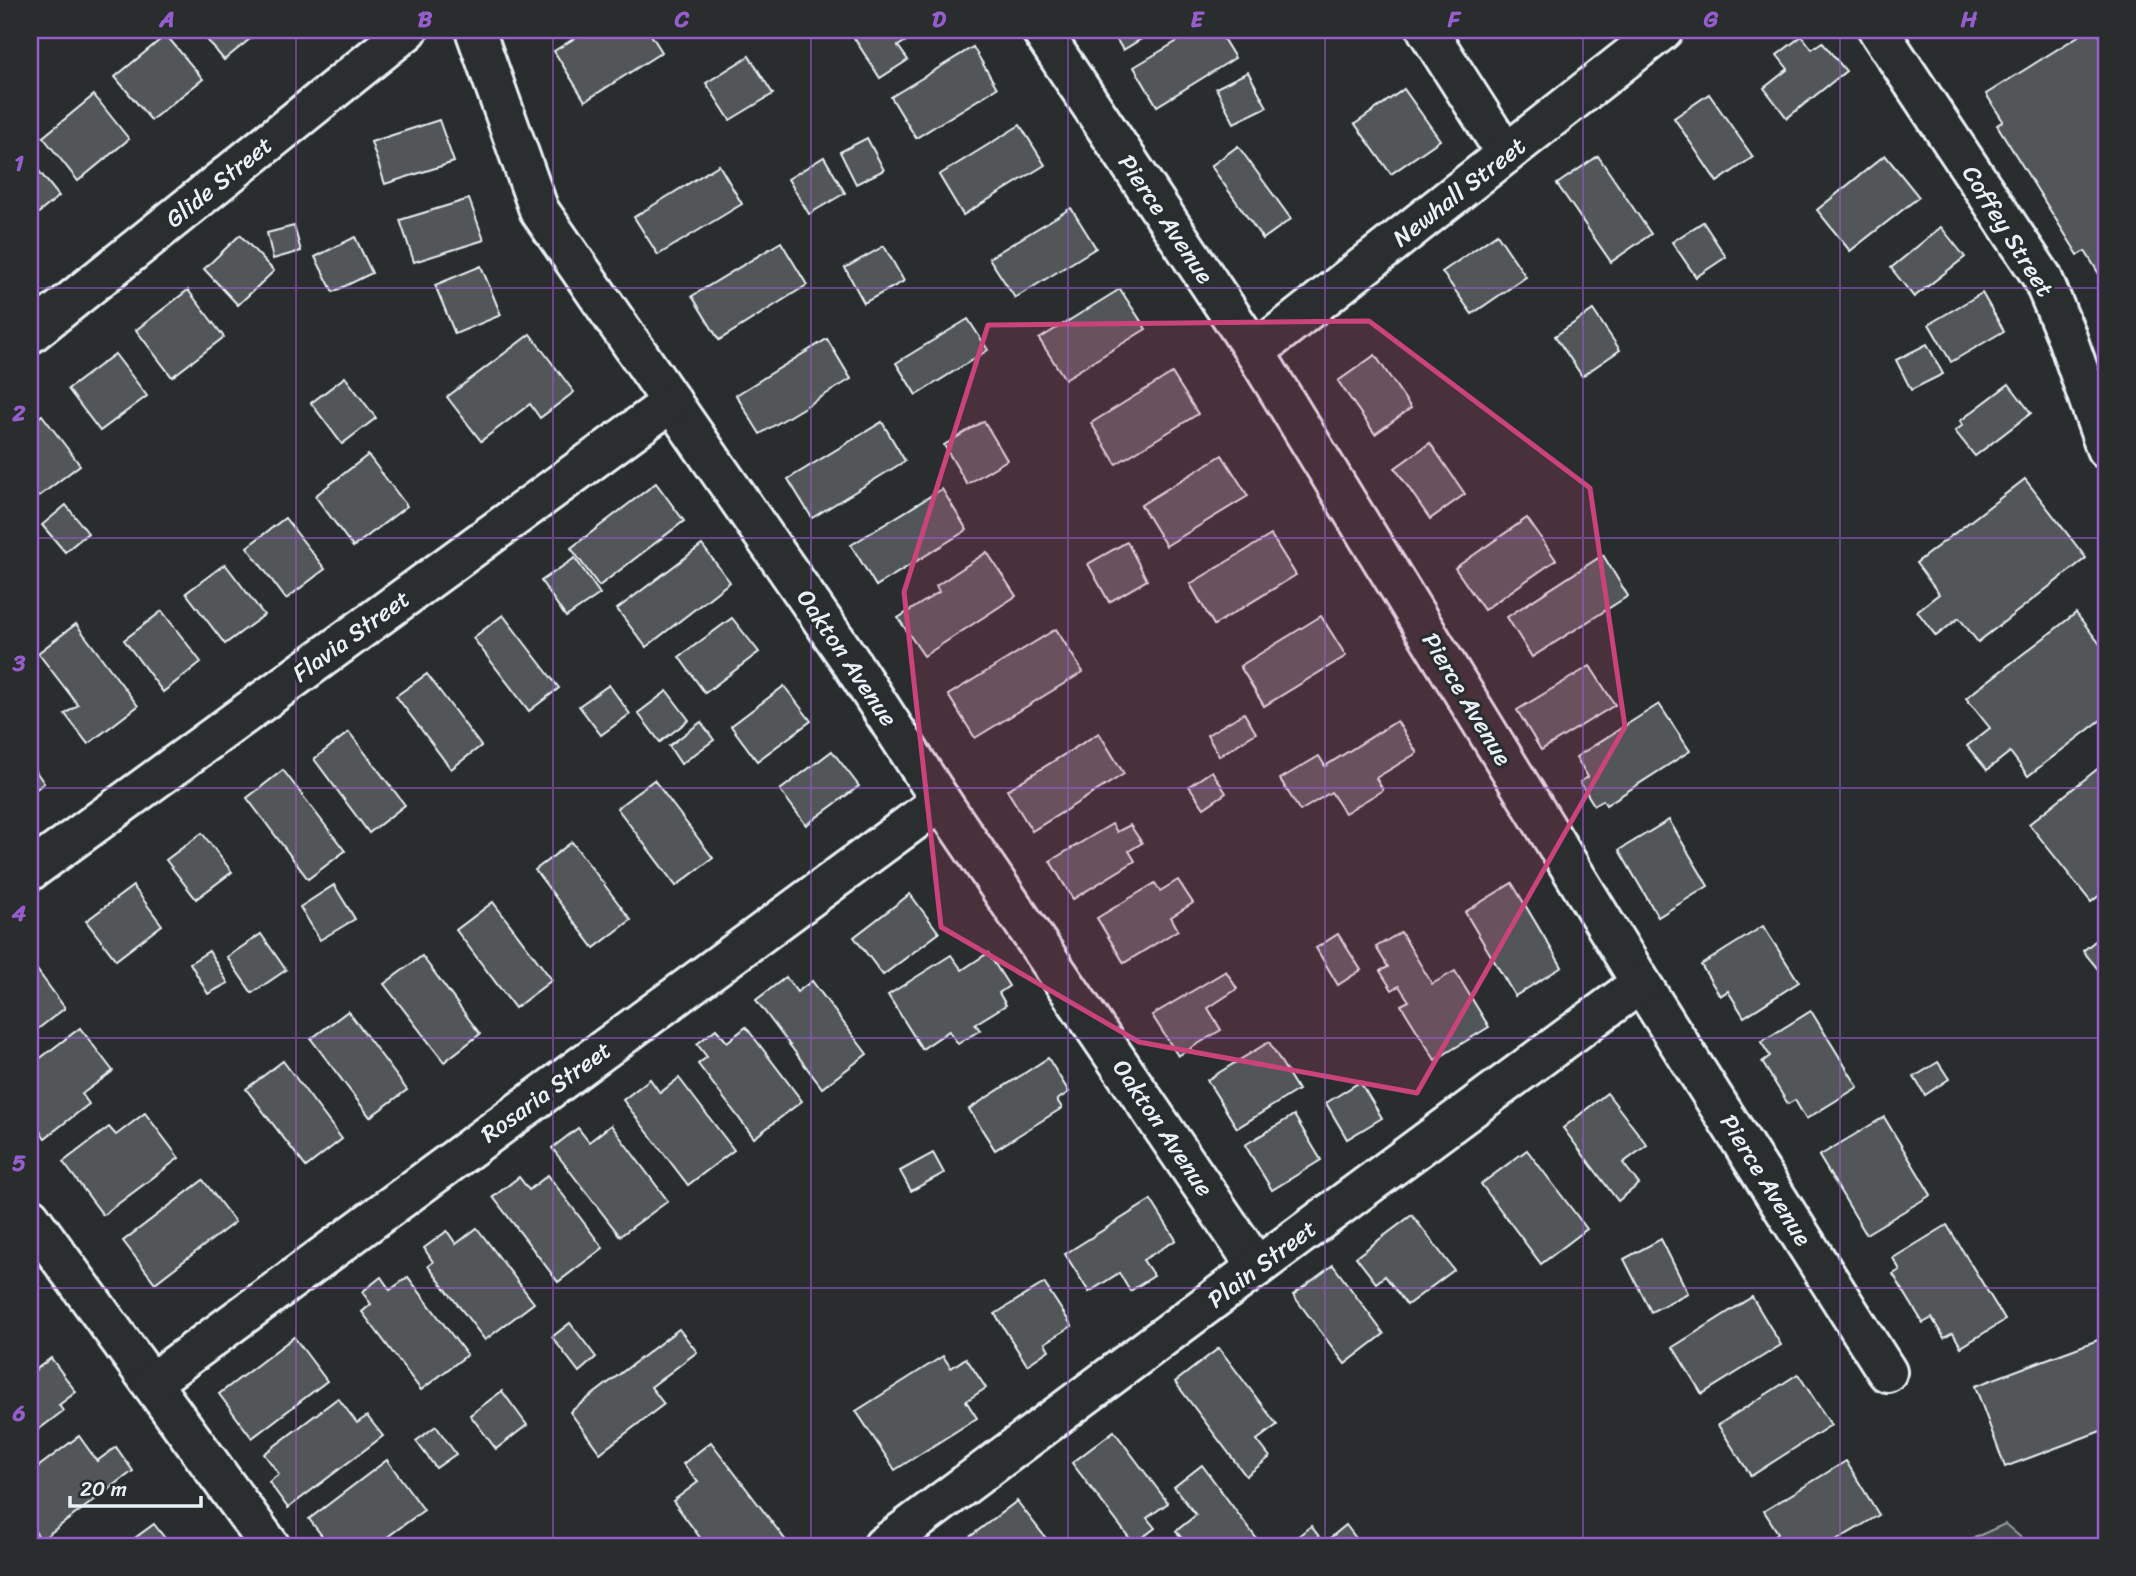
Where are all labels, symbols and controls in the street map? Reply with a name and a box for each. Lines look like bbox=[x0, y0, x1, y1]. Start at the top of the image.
text: A bbox=[158, 0, 175, 40]
text: B bbox=[418, 0, 433, 40]
text: C bbox=[674, 0, 690, 40]
text: D bbox=[932, 0, 947, 40]
text: E bbox=[1191, 0, 1206, 40]
text: F bbox=[1447, 0, 1462, 40]
text: G bbox=[1703, 0, 1719, 40]
text: H bbox=[1960, 0, 1978, 40]
street label: Glide Street bbox=[156, 125, 282, 239]
street label: Newhall Street bbox=[1383, 126, 1535, 258]
text: 1 bbox=[14, 143, 24, 184]
street label: Pierce Avenue bbox=[1107, 145, 1226, 293]
street label: Coffey Street bbox=[1951, 157, 2065, 305]
text: 2 bbox=[11, 393, 26, 434]
street label: Flavia Street bbox=[283, 579, 419, 693]
street label: Oakton Avenue bbox=[785, 580, 909, 736]
street label: Pierce Avenue bbox=[1410, 624, 1524, 774]
text: 3 bbox=[12, 643, 26, 684]
text: 4 bbox=[11, 893, 27, 934]
street label: Rosaria Street bbox=[472, 1030, 620, 1154]
street label: Oakton Avenue bbox=[1101, 1050, 1225, 1206]
street label: Pierce Avenue bbox=[1709, 1105, 1824, 1255]
text: 5 bbox=[12, 1143, 26, 1184]
street label: Plain Street bbox=[1198, 1209, 1326, 1319]
text: 6 bbox=[11, 1393, 26, 1434]
scale bar bbox=[70, 1464, 201, 1508]
text: 20 m bbox=[80, 1470, 127, 1508]

